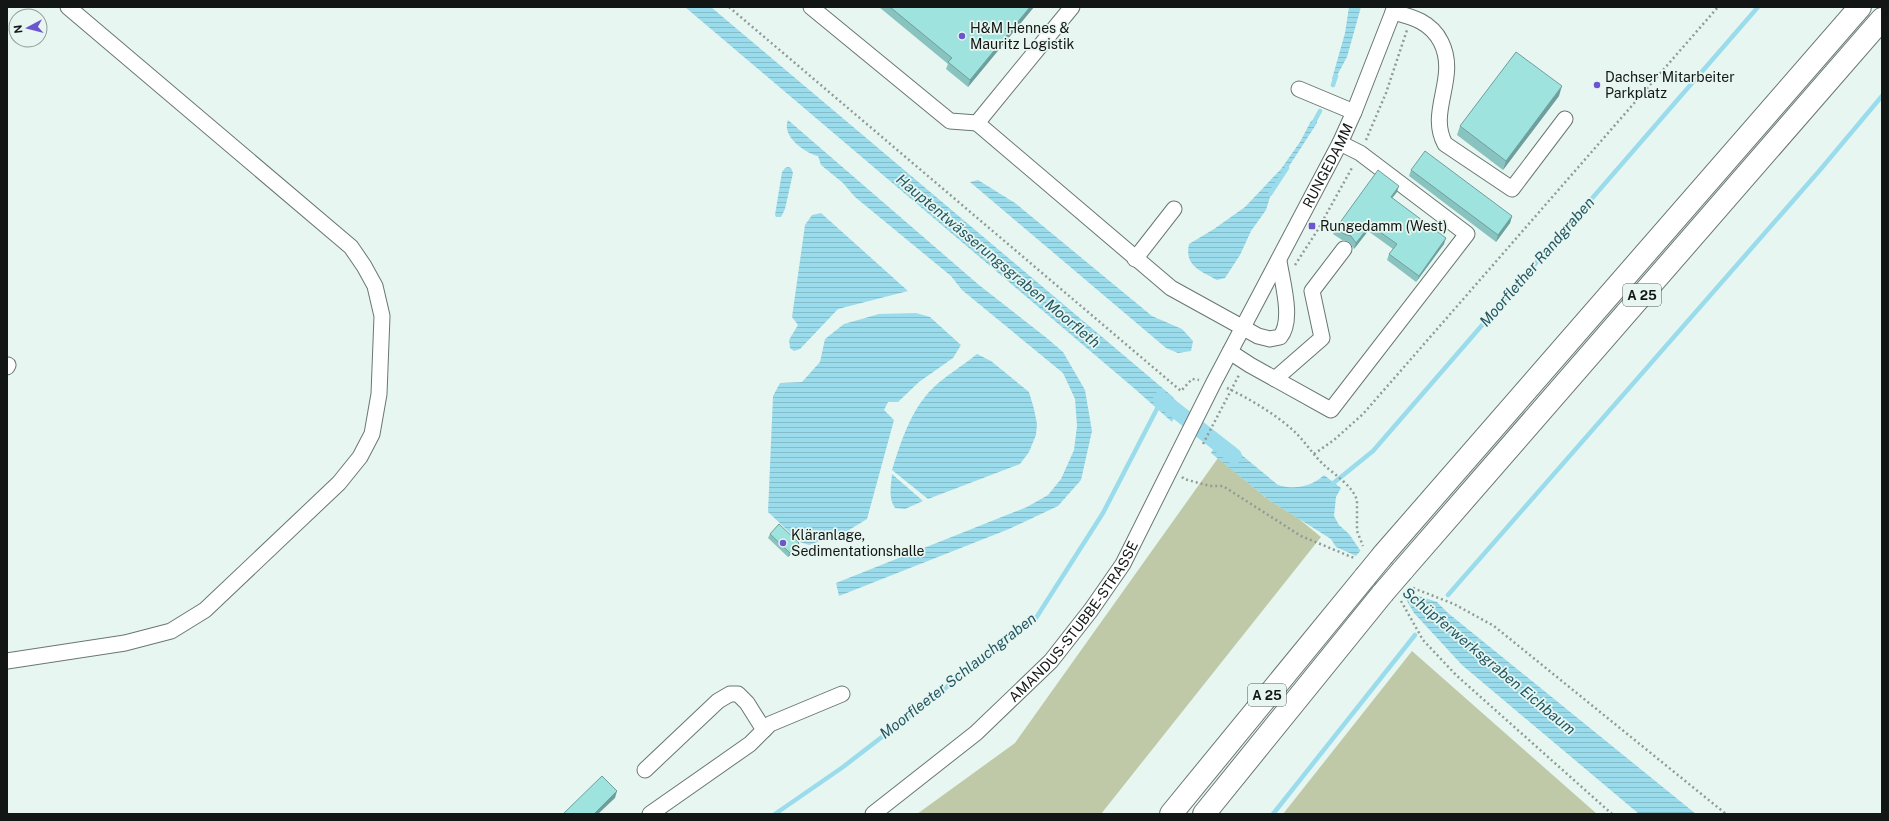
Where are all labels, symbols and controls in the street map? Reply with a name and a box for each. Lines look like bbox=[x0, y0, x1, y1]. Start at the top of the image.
north arrow bbox=[8, 8, 48, 48]
place label: H&M Hennes & Mauritz Logistik bbox=[970, 20, 1075, 52]
text: N bbox=[12, 24, 25, 34]
marker: H&M Hennes & Mauritz Logistik bbox=[957, 31, 967, 41]
place label: Dachser Mitarbeiter Parkplatz bbox=[1605, 69, 1735, 101]
marker: Dachser Mitarbeiter Parkplatz bbox=[1592, 80, 1602, 90]
street label: RUNGEDAMM bbox=[1299, 121, 1356, 210]
water label: Hauptentwässerungsgraben Moorfleth bbox=[893, 170, 1104, 351]
water label: Moorflether Randgraben bbox=[1476, 194, 1597, 330]
place label: Rungedamm (West) bbox=[1320, 218, 1447, 234]
marker: Rungedamm (West) bbox=[1307, 221, 1317, 231]
road number: A 25 bbox=[1623, 284, 1661, 306]
place label: Kläranlage, Sedimentationshalle bbox=[791, 527, 925, 559]
marker: Kläranlage, Sedimentationshalle bbox=[778, 538, 788, 548]
street label: AMANDUS-STUBBE-STRASSE bbox=[1006, 538, 1141, 705]
water label: Schüpferwerksgraben Eichbaum bbox=[1400, 583, 1579, 738]
water label: Moorfleeter Schlauchgraben bbox=[876, 609, 1039, 742]
road number: A 25 bbox=[1248, 684, 1286, 706]

